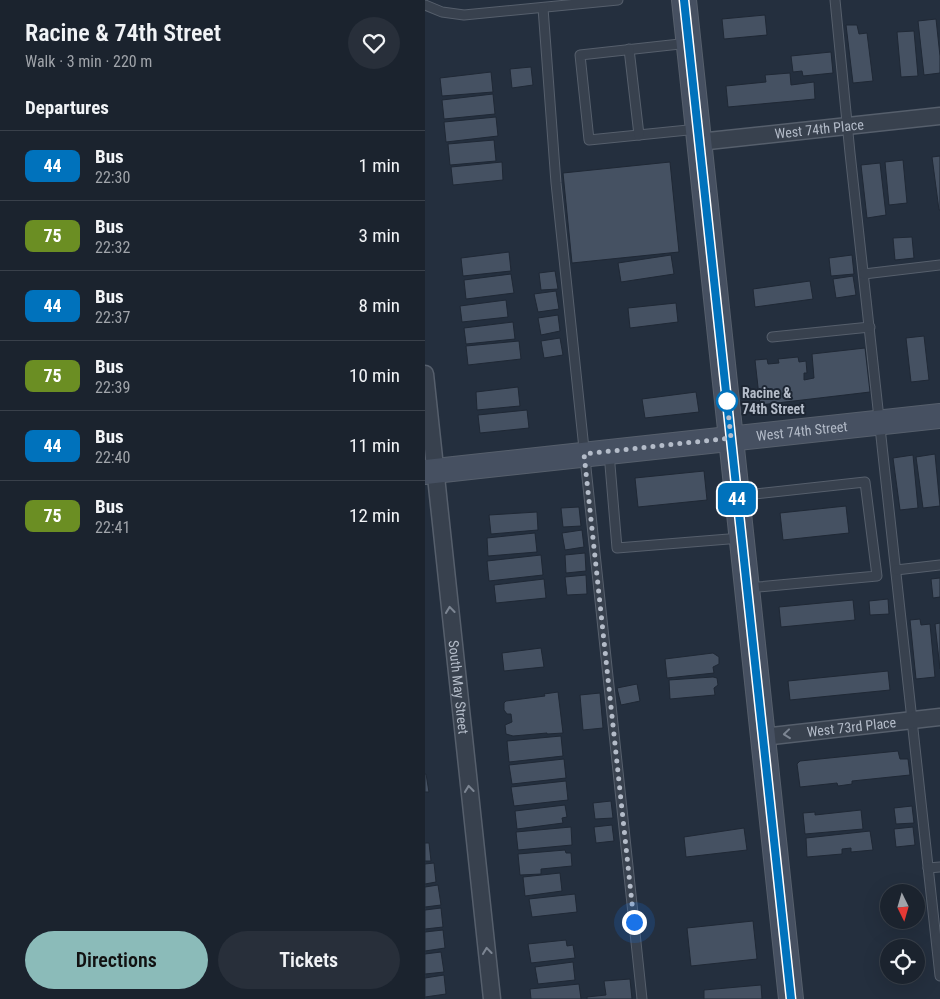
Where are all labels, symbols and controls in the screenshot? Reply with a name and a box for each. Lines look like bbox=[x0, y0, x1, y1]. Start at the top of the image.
button: heart bbox=[348, 17, 400, 69]
text: Racine & 74th Street bbox=[25, 19, 221, 47]
text: Walk · 3 min · 220 m bbox=[25, 52, 152, 71]
text: Departures bbox=[25, 96, 109, 119]
street label: West 74th Place bbox=[774, 116, 865, 142]
text: Bus bbox=[95, 145, 124, 168]
text: 1 min bbox=[358, 154, 400, 177]
text: 44 bbox=[43, 155, 62, 176]
text: 22:30 bbox=[95, 168, 130, 187]
text: Bus bbox=[95, 215, 124, 238]
text: 3 min bbox=[358, 224, 400, 247]
text: 75 bbox=[43, 225, 62, 246]
text: 22:32 bbox=[95, 238, 130, 257]
text: Bus bbox=[95, 285, 124, 308]
text: 8 min bbox=[358, 294, 400, 317]
text: 44 bbox=[43, 295, 62, 316]
text: 22:37 bbox=[95, 308, 130, 327]
text: Bus bbox=[95, 355, 124, 378]
text: 10 min bbox=[349, 364, 400, 387]
text: 75 bbox=[43, 365, 62, 386]
text: 22:39 bbox=[95, 378, 130, 397]
place label: Racine & 74th Street bbox=[742, 385, 805, 417]
marker: Racine & 74th Street bbox=[716, 390, 738, 412]
street label: West 74th Street bbox=[755, 418, 848, 444]
text: Bus bbox=[95, 425, 124, 448]
text: 11 min bbox=[349, 434, 400, 457]
text: 44 bbox=[43, 435, 62, 456]
text: 22:40 bbox=[95, 448, 130, 467]
line badge: 44 bbox=[715, 483, 759, 515]
text: 44 bbox=[728, 488, 746, 509]
text: Bus bbox=[95, 495, 124, 518]
text: 12 min bbox=[349, 504, 400, 527]
text: 75 bbox=[43, 505, 62, 526]
text: 22:41 bbox=[95, 518, 130, 537]
one-way arrow bbox=[445, 606, 456, 614]
street label: South May Street bbox=[446, 639, 472, 735]
street label: West 73rd Place bbox=[806, 714, 897, 740]
one-way arrow bbox=[783, 728, 791, 739]
one-way arrow bbox=[464, 785, 475, 793]
north arrow bbox=[880, 884, 925, 929]
map controls bbox=[880, 884, 925, 984]
your location bbox=[622, 910, 647, 935]
button: Directions bbox=[25, 931, 208, 989]
button: Tickets bbox=[218, 931, 400, 989]
button: locate bbox=[880, 939, 925, 984]
one-way arrow bbox=[482, 946, 493, 954]

